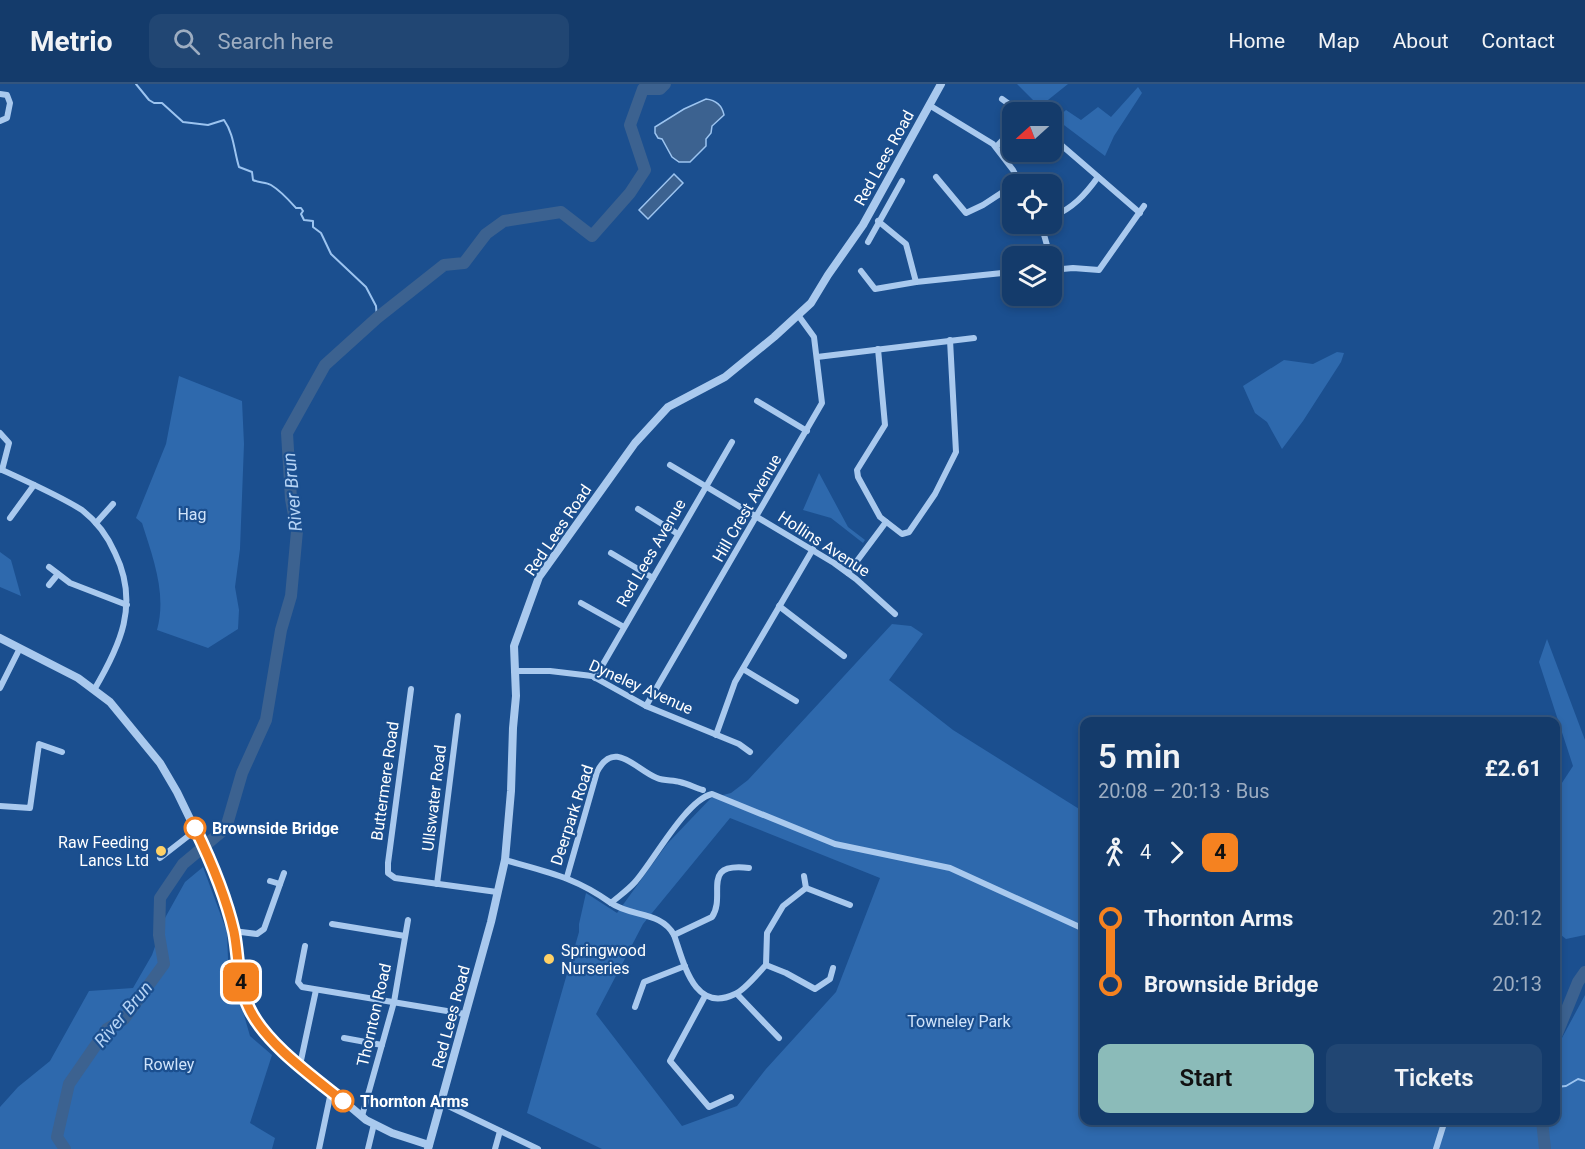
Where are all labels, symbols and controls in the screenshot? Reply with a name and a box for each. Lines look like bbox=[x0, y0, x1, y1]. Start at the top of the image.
search box bbox=[149, 14, 569, 68]
text: Metrio bbox=[30, 25, 113, 58]
icon: search bbox=[170, 25, 203, 58]
text: Search here bbox=[218, 29, 333, 54]
text: Home bbox=[1229, 29, 1285, 53]
text: Map bbox=[1318, 29, 1360, 53]
text: About bbox=[1393, 29, 1449, 53]
text: Contact bbox=[1482, 29, 1555, 53]
north arrow bbox=[1002, 102, 1062, 162]
map controls bbox=[1002, 102, 1062, 306]
street label: Red Lees Road bbox=[850, 107, 918, 209]
button: locate bbox=[1002, 174, 1062, 234]
button: layers bbox=[1002, 246, 1062, 306]
street label: Hill Crest Avenue bbox=[709, 451, 785, 565]
water label: River Brun bbox=[278, 452, 306, 532]
street label: Red Lees Road bbox=[521, 481, 595, 579]
street label: Red Lees Avenue bbox=[612, 496, 690, 610]
park label: Hag bbox=[177, 505, 207, 524]
street label: Hollins Avenue bbox=[775, 507, 873, 581]
street label: Dyneley Avenue bbox=[586, 656, 696, 718]
street label: Buttermere Road bbox=[367, 720, 403, 842]
text: 5 min bbox=[1098, 737, 1181, 776]
street label: Ullswater Road bbox=[418, 744, 450, 852]
text: £2.61 bbox=[1485, 756, 1542, 781]
street label: Deerpark Road bbox=[547, 762, 597, 868]
text: 20:08 – 20:13 · Bus bbox=[1098, 779, 1270, 803]
marker: Brownside Bridge bbox=[184, 817, 206, 839]
place label: Brownside Bridge bbox=[212, 819, 339, 838]
place label: Raw Feeding Lancs Ltd bbox=[58, 833, 149, 870]
icon: walk bbox=[1098, 836, 1131, 869]
icon: forward bbox=[1160, 836, 1193, 869]
text: 4 bbox=[1140, 840, 1151, 864]
text: 4 bbox=[1214, 840, 1226, 864]
marker: Raw Feeding Lancs Ltd bbox=[154, 844, 168, 858]
text: Thornton Arms bbox=[1144, 906, 1293, 931]
text: 20:12 bbox=[1492, 906, 1542, 930]
place label: Springwood Nurseries bbox=[561, 941, 646, 978]
marker: Springwood Nurseries bbox=[542, 952, 556, 966]
street label: Thornton Road bbox=[353, 961, 395, 1069]
line badge: 4 bbox=[222, 962, 260, 1002]
street label: Red Lees Road bbox=[428, 963, 474, 1071]
text: 4 bbox=[235, 970, 247, 994]
text: Brownside Bridge bbox=[1144, 972, 1318, 997]
text: 20:13 bbox=[1492, 972, 1542, 996]
water label: River Brun bbox=[90, 977, 156, 1051]
park label: Towneley Park bbox=[907, 1012, 1012, 1031]
button: Start bbox=[1098, 1044, 1314, 1113]
button: Tickets bbox=[1326, 1044, 1542, 1113]
park label: Rowley bbox=[144, 1055, 195, 1074]
marker: Thornton Arms bbox=[332, 1090, 354, 1112]
place label: Thornton Arms bbox=[360, 1092, 469, 1111]

